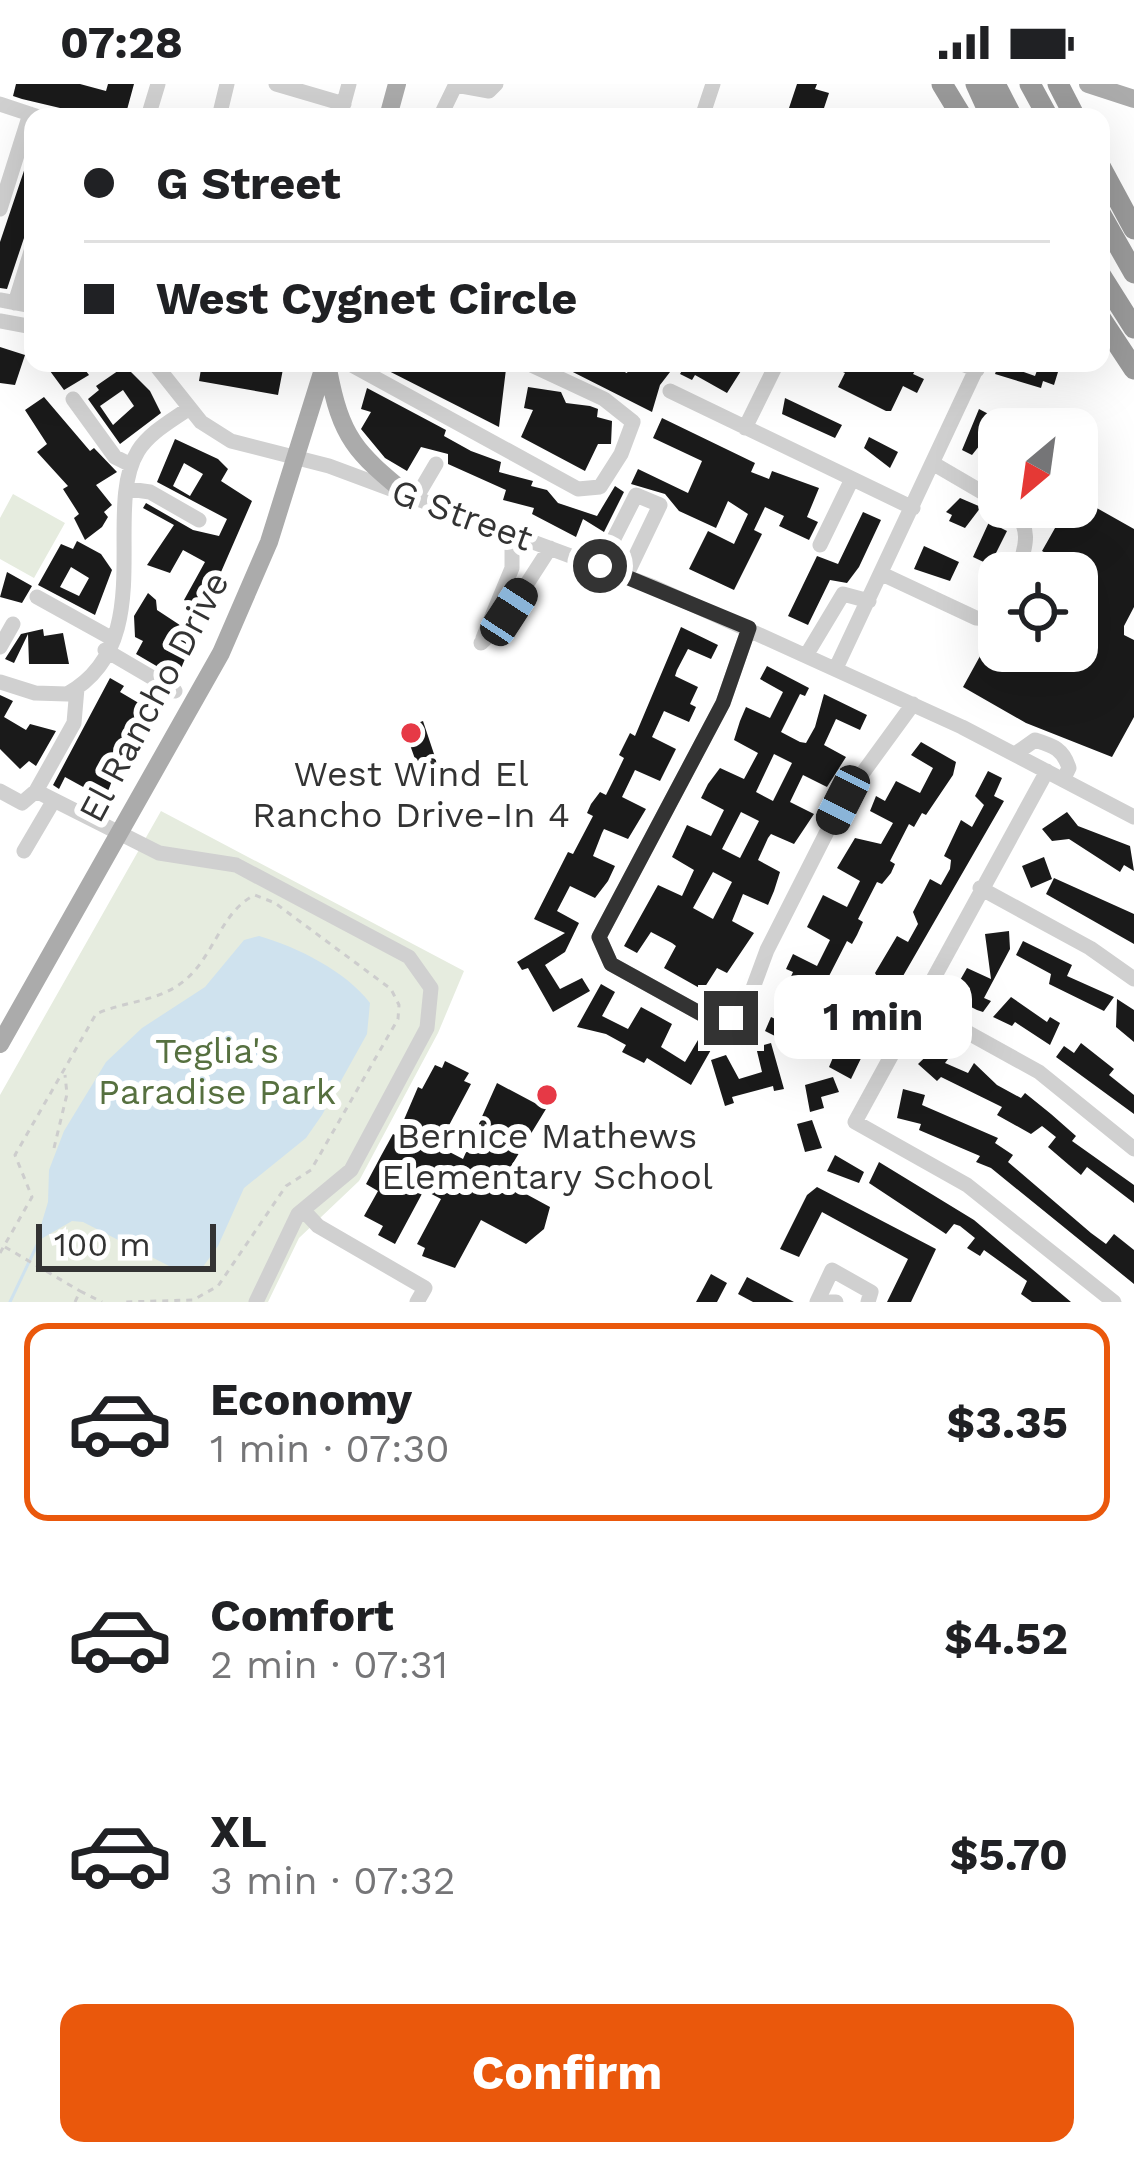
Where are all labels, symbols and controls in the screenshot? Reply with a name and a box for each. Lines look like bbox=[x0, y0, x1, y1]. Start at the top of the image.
text: 07:28 bbox=[60, 16, 183, 69]
text: G Street bbox=[156, 157, 341, 210]
text: West Cygnet Circle bbox=[156, 272, 577, 325]
north arrow bbox=[978, 408, 1098, 528]
map controls bbox=[978, 408, 1098, 672]
street label: G Street bbox=[386, 470, 538, 560]
route start bbox=[573, 539, 627, 593]
button: locate bbox=[978, 552, 1098, 672]
street label: El Rancho Drive bbox=[70, 565, 238, 829]
car bbox=[474, 572, 544, 652]
marker: West Wind El Rancho Drive-In 4 bbox=[398, 720, 424, 746]
place label: West Wind El Rancho Drive-In 4 bbox=[252, 753, 570, 836]
car bbox=[811, 760, 875, 840]
callout: 1 min bbox=[773, 976, 971, 1060]
route end bbox=[704, 991, 758, 1045]
text: 1 min bbox=[823, 994, 923, 1039]
park label: Teglia's Paradise Park bbox=[98, 1030, 336, 1113]
marker: Bernice Mathews Elementary School bbox=[534, 1082, 560, 1108]
place label: Bernice Mathews Elementary School bbox=[381, 1115, 713, 1198]
scale bar bbox=[36, 1218, 216, 1271]
text: 100 m bbox=[54, 1225, 151, 1264]
icon: car bbox=[66, 1368, 174, 1476]
text: Economy bbox=[210, 1373, 412, 1426]
text: $3.35 bbox=[946, 1396, 1068, 1449]
text: 1 min · 07:30 bbox=[210, 1426, 450, 1471]
icon: car bbox=[66, 1584, 174, 1692]
text: Comfort bbox=[210, 1589, 394, 1642]
text: $4.52 bbox=[944, 1612, 1068, 1665]
text: 2 min · 07:31 bbox=[210, 1642, 448, 1687]
icon: car bbox=[66, 1800, 174, 1908]
text: XL bbox=[210, 1805, 267, 1858]
text: $5.70 bbox=[950, 1828, 1068, 1881]
text: 3 min · 07:32 bbox=[210, 1858, 456, 1903]
button: Confirm bbox=[60, 2004, 1074, 2142]

